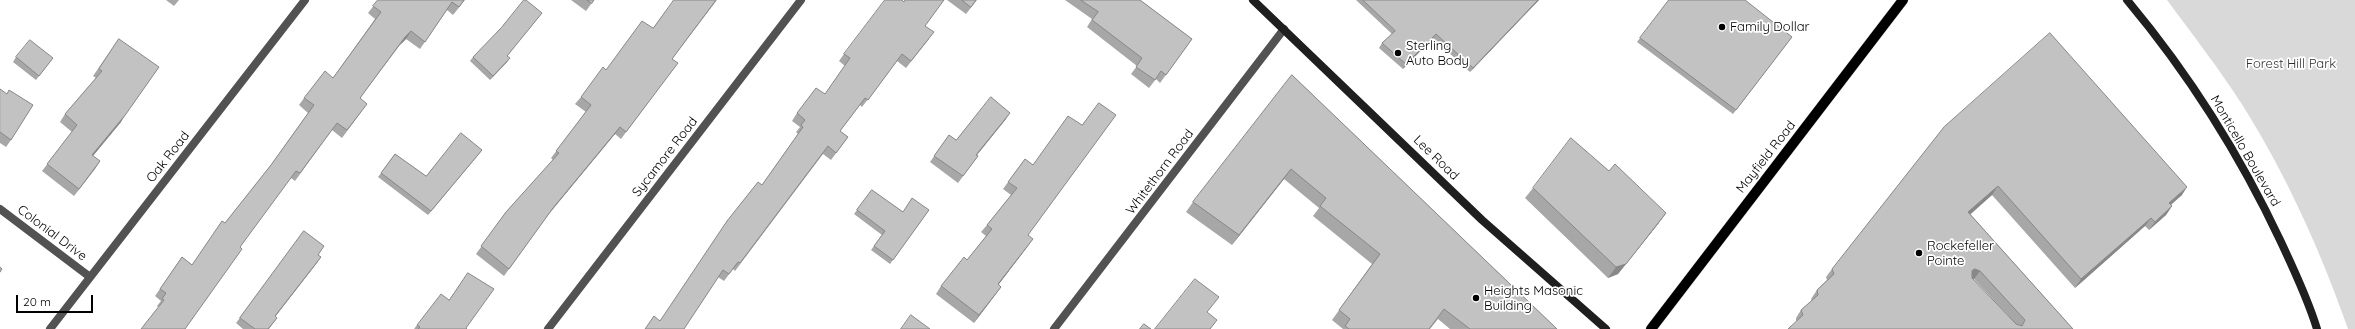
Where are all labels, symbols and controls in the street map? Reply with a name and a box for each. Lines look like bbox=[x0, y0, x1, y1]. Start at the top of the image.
place label: Family Dollar bbox=[1730, 19, 1810, 35]
marker: Family Dollar bbox=[1717, 22, 1727, 32]
place label: Sterling Auto Body bbox=[1406, 38, 1469, 69]
marker: Sterling Auto Body bbox=[1393, 48, 1403, 58]
park label: Forest Hill Park bbox=[2246, 56, 2336, 72]
street label: Monticello Boulevard bbox=[2207, 93, 2283, 209]
street label: Sycamore Road bbox=[629, 114, 701, 200]
street label: Mayfield Road bbox=[1733, 118, 1799, 196]
street label: Whitethorn Road bbox=[1123, 126, 1197, 218]
street label: Oak Road bbox=[143, 128, 193, 186]
street label: Lee Road bbox=[1410, 132, 1462, 184]
street label: Colonial Drive bbox=[14, 202, 90, 264]
place label: Rockefeller Pointe bbox=[1927, 238, 1994, 269]
marker: Rockefeller Pointe bbox=[1914, 248, 1924, 258]
place label: Heights Masonic Building bbox=[1484, 283, 1583, 314]
scale bar bbox=[18, 287, 95, 313]
marker: Heights Masonic Building bbox=[1471, 293, 1481, 303]
text: 20 m bbox=[23, 294, 51, 309]

